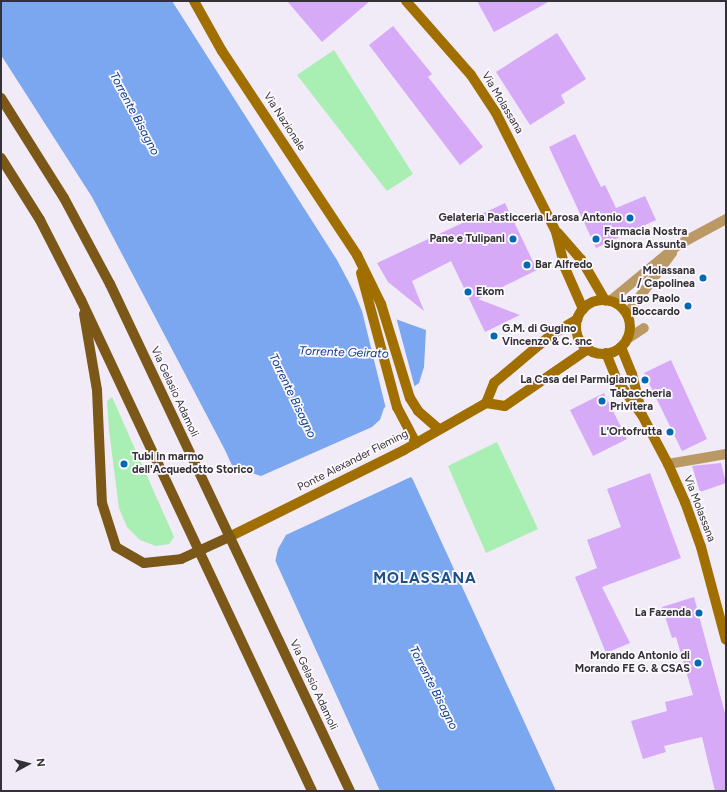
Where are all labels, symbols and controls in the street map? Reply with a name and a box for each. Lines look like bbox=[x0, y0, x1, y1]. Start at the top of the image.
water label: Torrente Bisagno bbox=[106, 70, 162, 158]
street label: Via Molassana bbox=[478, 70, 526, 136]
street label: Via Nazionale bbox=[260, 90, 308, 154]
place label: Gelateria Pasticceria Larosa Antonio bbox=[438, 211, 622, 225]
marker: Gelateria Pasticceria Larosa Antonio bbox=[625, 213, 635, 223]
place label: Farmacia Nostra Signora Assunta bbox=[604, 226, 687, 252]
place label: Pane e Tulipani bbox=[429, 232, 505, 246]
marker: Pane e Tulipani bbox=[508, 234, 518, 244]
marker: Farmacia Nostra Signora Assunta bbox=[591, 234, 601, 244]
place label: Bar Alfredo bbox=[535, 258, 592, 272]
marker: Bar Alfredo bbox=[522, 260, 532, 270]
place label: Molassana / Capolinea bbox=[637, 265, 695, 291]
marker: Molassana / Capolinea bbox=[698, 273, 708, 283]
place label: Ekom bbox=[476, 285, 504, 299]
marker: Ekom bbox=[463, 287, 473, 297]
place label: Largo Paolo Boccardo bbox=[621, 293, 680, 319]
marker: Largo Paolo Boccardo bbox=[683, 301, 693, 311]
place label: G.M. di Gugino Vincenzo & C. snc bbox=[502, 323, 592, 349]
marker: G.M. di Gugino Vincenzo & C. snc bbox=[489, 331, 499, 341]
water label: Torrente Geirato bbox=[299, 344, 389, 362]
street label: Via Gelasio Adamoli bbox=[147, 345, 201, 439]
water label: Torrente Bisagno bbox=[265, 352, 319, 440]
place label: La Casa del Parmigiano bbox=[520, 373, 637, 387]
marker: La Casa del Parmigiano bbox=[640, 375, 650, 385]
place label: Tabaccheria Privitera bbox=[610, 388, 671, 414]
marker: Tabaccheria Privitera bbox=[597, 396, 607, 406]
place label: L'Ortofrutta bbox=[601, 425, 662, 439]
street label: Ponte Alexander Fleming bbox=[296, 427, 410, 495]
marker: L'Ortofrutta bbox=[665, 427, 675, 437]
place label: Tubi in marmo dell'Acquedotto Storico bbox=[132, 451, 253, 477]
marker: Tubi in marmo dell'Acquedotto Storico bbox=[119, 459, 129, 469]
street label: Via Molassana bbox=[680, 474, 718, 544]
district label: MOLASSANA bbox=[373, 570, 477, 588]
place label: La Fazenda bbox=[635, 606, 691, 620]
marker: La Fazenda bbox=[694, 608, 704, 618]
street label: Via Gelasio Adamoli bbox=[286, 638, 340, 732]
water label: Torrente Bisagno bbox=[406, 644, 460, 732]
place label: Morando Antonio di Morando FE G. & CSAS bbox=[575, 650, 690, 676]
marker: Morando Antonio di Morando FE G. & CSAS bbox=[693, 658, 703, 668]
north arrow bbox=[8, 744, 48, 784]
text: N bbox=[33, 757, 47, 767]

